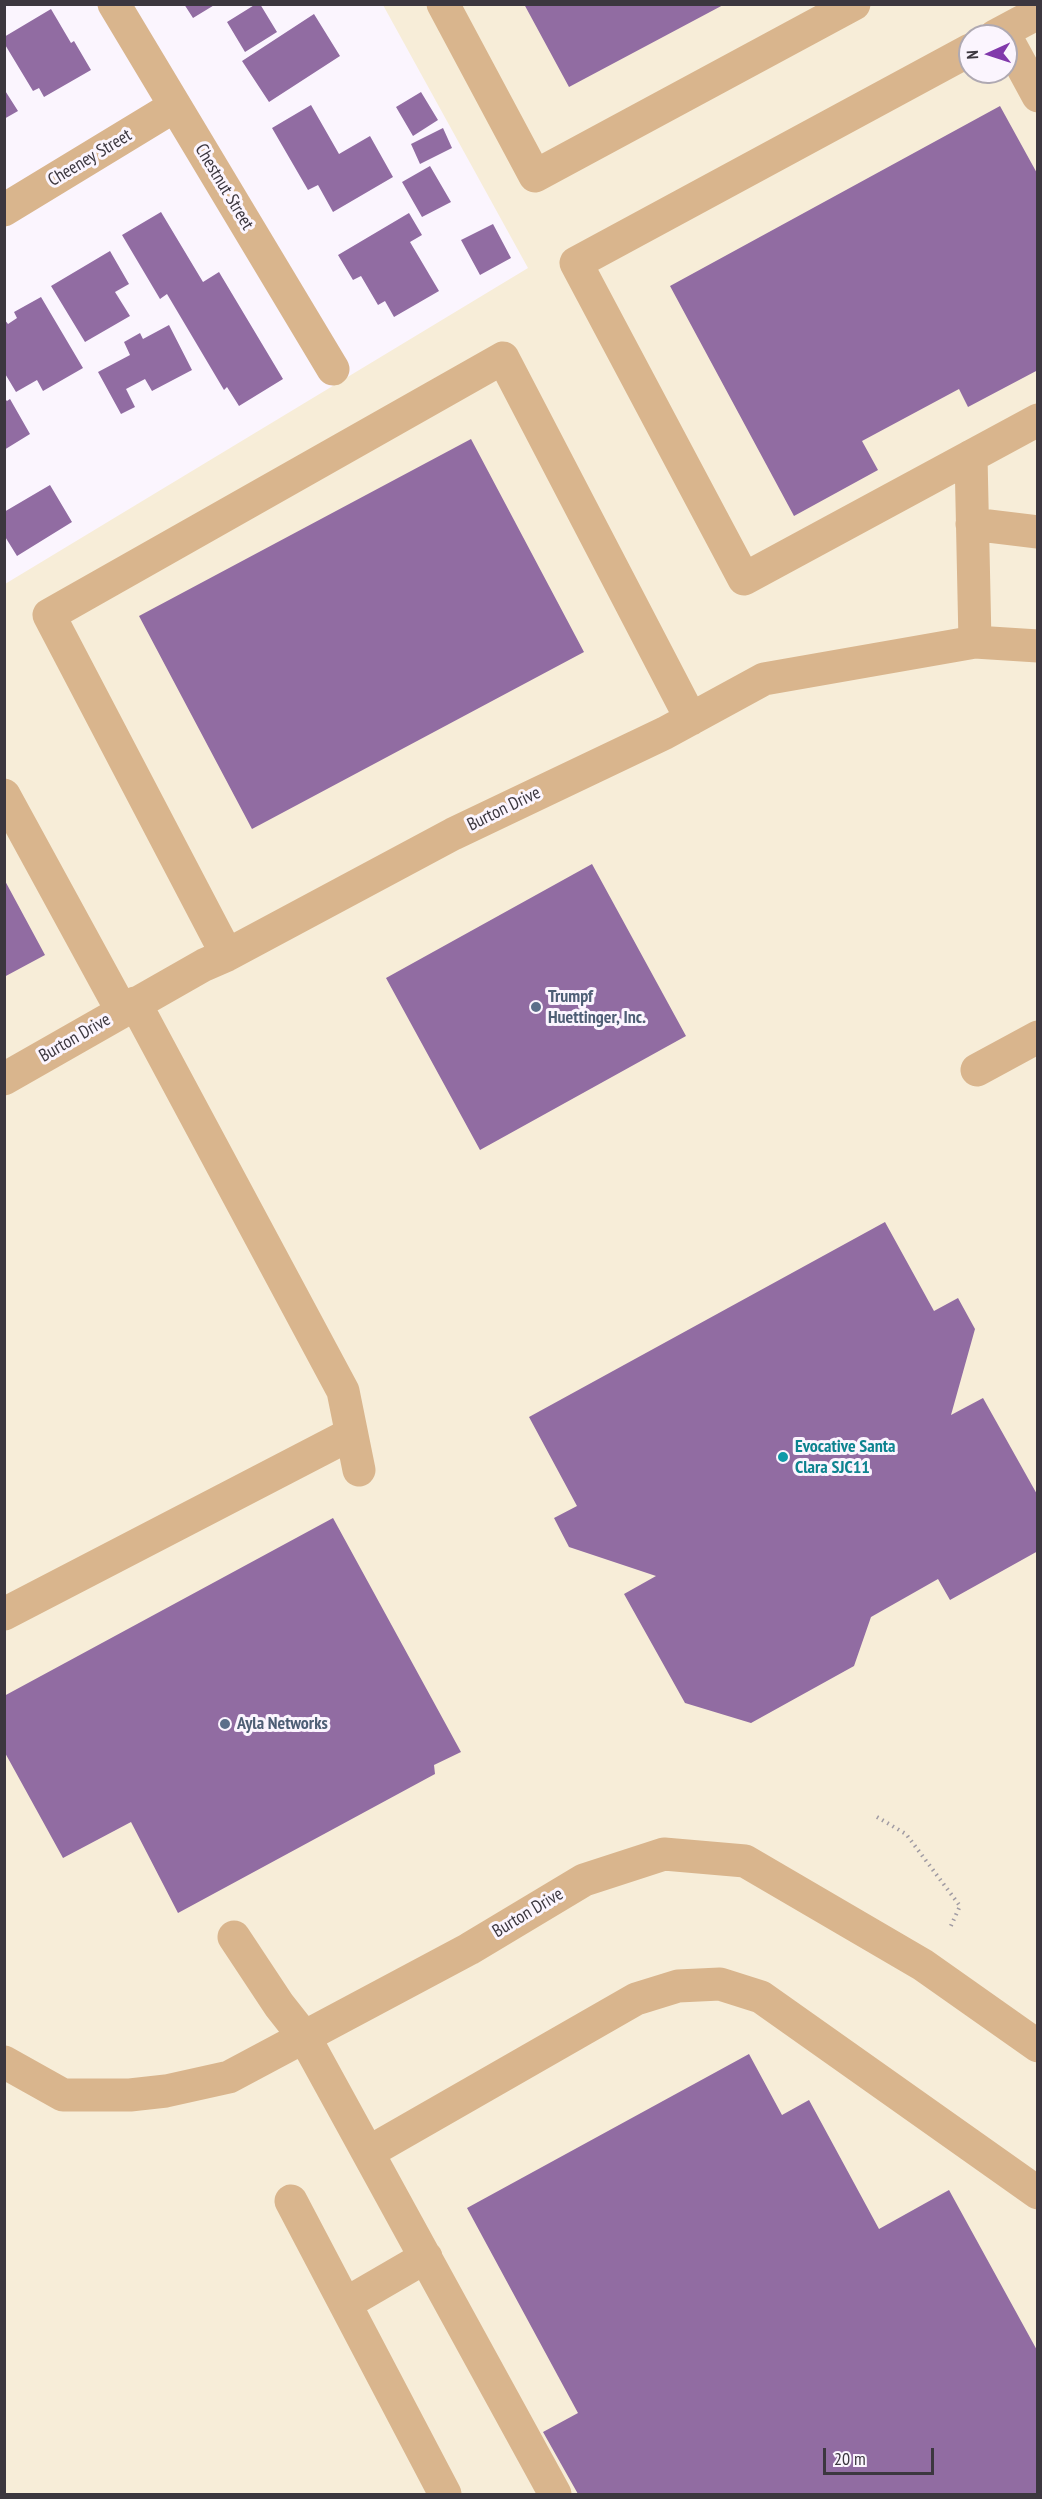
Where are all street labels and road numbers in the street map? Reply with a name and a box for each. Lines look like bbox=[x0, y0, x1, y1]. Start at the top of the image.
street label: Cheeney Street bbox=[44, 125, 136, 191]
street label: Chestnut Street bbox=[190, 140, 258, 234]
street label: Burton Drive bbox=[464, 782, 544, 836]
street label: Burton Drive bbox=[36, 1009, 114, 1067]
street label: Burton Drive bbox=[489, 1883, 567, 1943]

